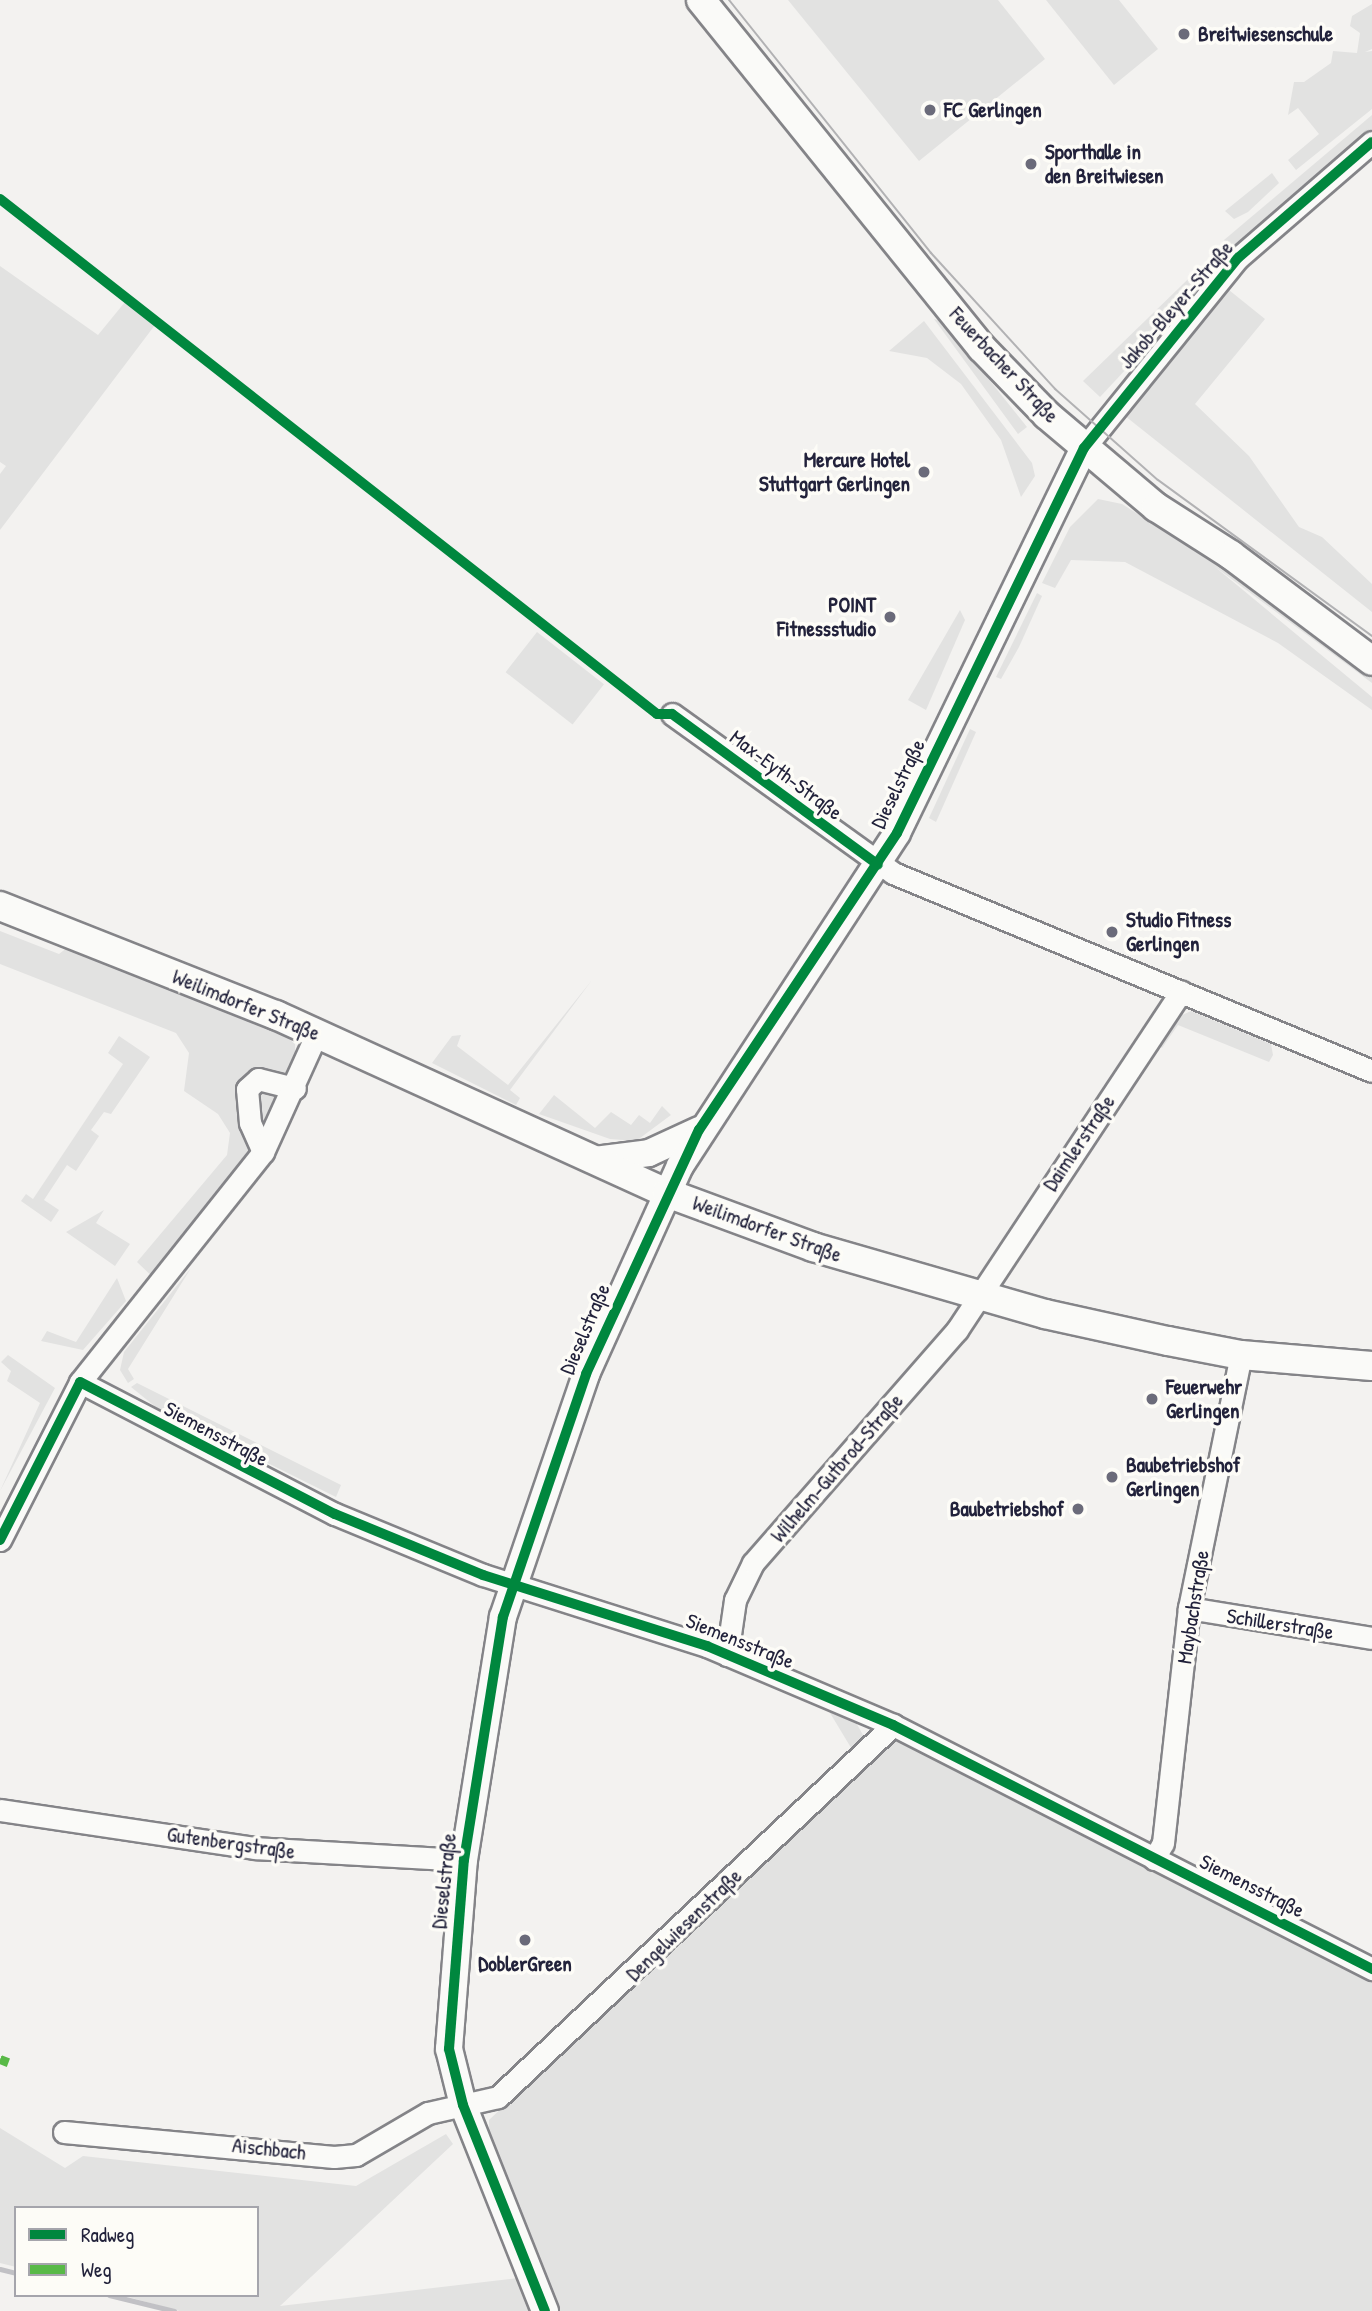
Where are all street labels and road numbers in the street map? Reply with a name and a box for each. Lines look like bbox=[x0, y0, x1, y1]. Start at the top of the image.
street label: Jakob-Bleyer-Straße bbox=[1114, 236, 1238, 374]
street label: Feuerbacher Straße bbox=[944, 302, 1064, 428]
street label: Max-Eyth-Straße bbox=[725, 725, 847, 825]
street label: Dieselstraße bbox=[866, 735, 930, 833]
street label: Weilimdorfer Straße bbox=[169, 964, 323, 1046]
street label: Daimlerstraße bbox=[1038, 1090, 1120, 1196]
street label: Weilimdorfer Straße bbox=[689, 1190, 845, 1268]
street label: Dieselstraße bbox=[555, 1280, 615, 1378]
street label: Wilhelm-Gutbrod-Straße bbox=[766, 1388, 908, 1548]
street label: Siemensstraße bbox=[160, 1396, 272, 1472]
street label: Maybachstraße bbox=[1172, 1548, 1214, 1666]
street label: Schillerstraße bbox=[1225, 1603, 1335, 1645]
street label: Siemensstraße bbox=[682, 1608, 798, 1674]
street label: Gutenbergstraße bbox=[165, 1822, 297, 1864]
street label: Dieselstraße bbox=[426, 1832, 462, 1930]
street label: Siemensstraße bbox=[1195, 1849, 1309, 1923]
street label: Dengelwiesenstraße bbox=[621, 1864, 747, 1986]
street label: Aischbach bbox=[231, 2133, 307, 2165]

